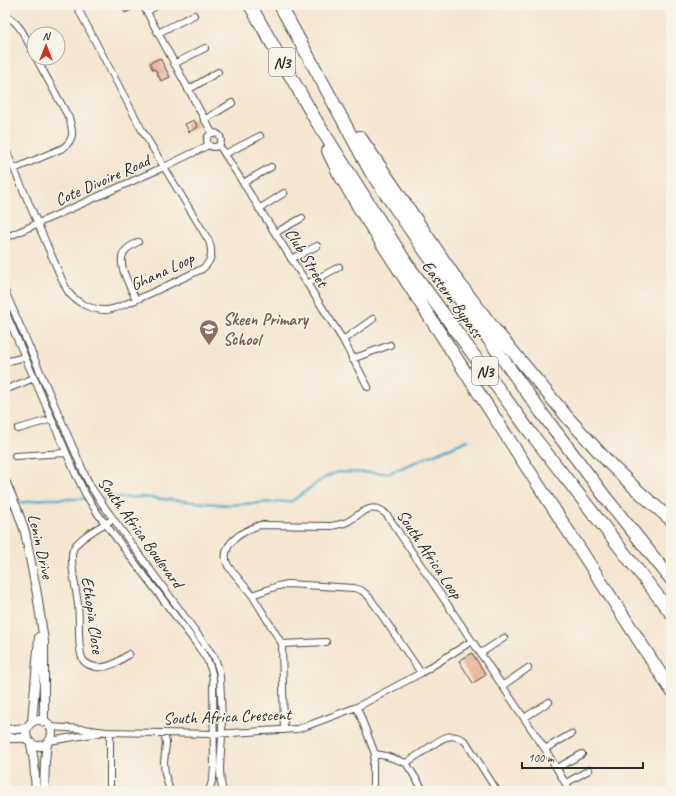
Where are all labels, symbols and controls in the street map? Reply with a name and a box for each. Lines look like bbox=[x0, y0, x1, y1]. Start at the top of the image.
north arrow bbox=[26, 26, 66, 66]
text: N bbox=[43, 29, 52, 43]
road number: N3 bbox=[269, 48, 295, 76]
street label: Cote Divoire Road bbox=[52, 149, 155, 211]
street label: Club Street bbox=[280, 224, 334, 293]
street label: Ghana Loop bbox=[127, 247, 199, 295]
street label: Eastern Bypass bbox=[417, 256, 489, 343]
place label: Skeen Primary School bbox=[223, 309, 310, 350]
school or university icon: Skeen Primary School bbox=[198, 318, 220, 346]
road number: N3 bbox=[472, 357, 498, 385]
street label: South Africa Boulevard bbox=[93, 473, 189, 594]
street label: South Africa Loop bbox=[392, 506, 468, 604]
street label: Lenin Drive bbox=[23, 512, 58, 582]
street label: Ethopia Close bbox=[77, 575, 108, 656]
street label: South Africa Crescent bbox=[163, 704, 294, 729]
scale bar bbox=[522, 744, 643, 770]
text: 100 m bbox=[528, 750, 555, 766]

